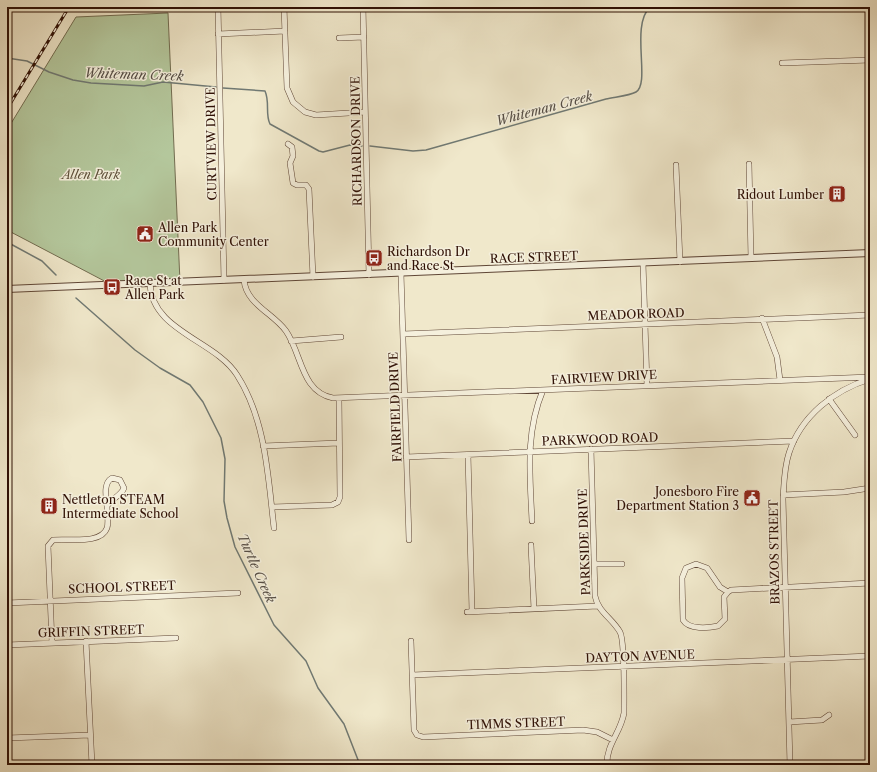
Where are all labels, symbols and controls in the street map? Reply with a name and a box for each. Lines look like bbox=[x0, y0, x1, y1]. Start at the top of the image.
water label: Whiteman Creek bbox=[84, 64, 184, 84]
street label: RICHARDSON DRIVE bbox=[347, 76, 365, 206]
street label: CURTVIEW DRIVE bbox=[203, 87, 219, 201]
water label: Whiteman Creek bbox=[494, 87, 594, 129]
park label: Allen Park bbox=[60, 167, 121, 182]
building icon: Ridout Lumber bbox=[827, 184, 847, 204]
place label: Ridout Lumber bbox=[737, 187, 824, 202]
place label: Allen Park Community Center bbox=[157, 220, 269, 249]
public building icon: Allen Park Community Center bbox=[135, 224, 155, 244]
place label: Richardson Dr and Race St bbox=[387, 244, 470, 273]
bus stop icon: Richardson Dr and Race St bbox=[364, 248, 384, 268]
street label: RACE STREET bbox=[490, 248, 578, 266]
place label: Race St at Allen Park bbox=[124, 273, 186, 302]
bus stop icon: Race St at Allen Park bbox=[102, 277, 122, 297]
street label: MEADOR ROAD bbox=[587, 305, 685, 323]
street label: FAIRFIELD DRIVE bbox=[386, 352, 404, 462]
street label: FAIRVIEW DRIVE bbox=[551, 367, 657, 387]
street label: PARKWOOD ROAD bbox=[541, 429, 659, 449]
place label: Jonesboro Fire Department Station 3 bbox=[616, 484, 739, 513]
street label: PARKSIDE DRIVE bbox=[575, 488, 593, 596]
public building icon: Jonesboro Fire Department Station 3 bbox=[742, 488, 762, 508]
place label: Nettleton STEAM Intermediate School bbox=[62, 492, 179, 521]
building icon: Nettleton STEAM Intermediate School bbox=[39, 496, 59, 516]
street label: BRAZOS STREET bbox=[766, 499, 782, 605]
water label: Turtle Creek bbox=[235, 531, 280, 605]
street label: SCHOOL STREET bbox=[68, 578, 176, 596]
street label: GRIFFIN STREET bbox=[37, 622, 145, 640]
street label: DAYTON AVENUE bbox=[585, 647, 695, 665]
street label: TIMMS STREET bbox=[466, 714, 566, 732]

